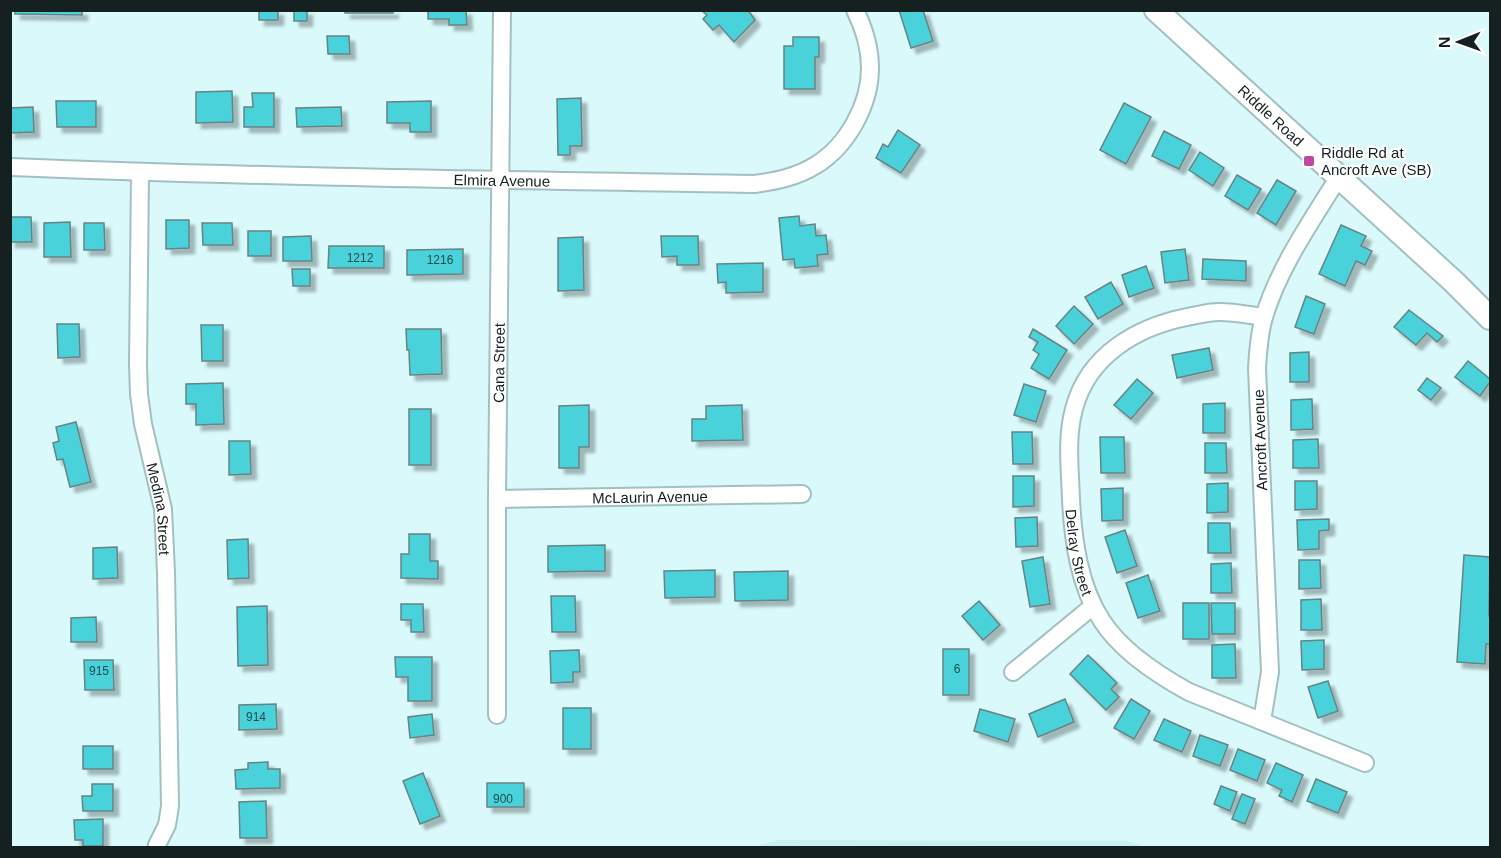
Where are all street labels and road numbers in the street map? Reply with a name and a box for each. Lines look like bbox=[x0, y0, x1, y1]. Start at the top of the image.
street label: Riddle Road bbox=[1235, 81, 1307, 149]
street label: Elmira Avenue bbox=[453, 171, 550, 189]
street label: Cana Street bbox=[489, 322, 507, 403]
street label: Ancroft Avenue bbox=[1250, 389, 1270, 491]
street label: Medina Street bbox=[144, 461, 174, 556]
street label: McLaurin Avenue bbox=[592, 487, 708, 506]
street label: Delray Street bbox=[1063, 508, 1097, 599]

